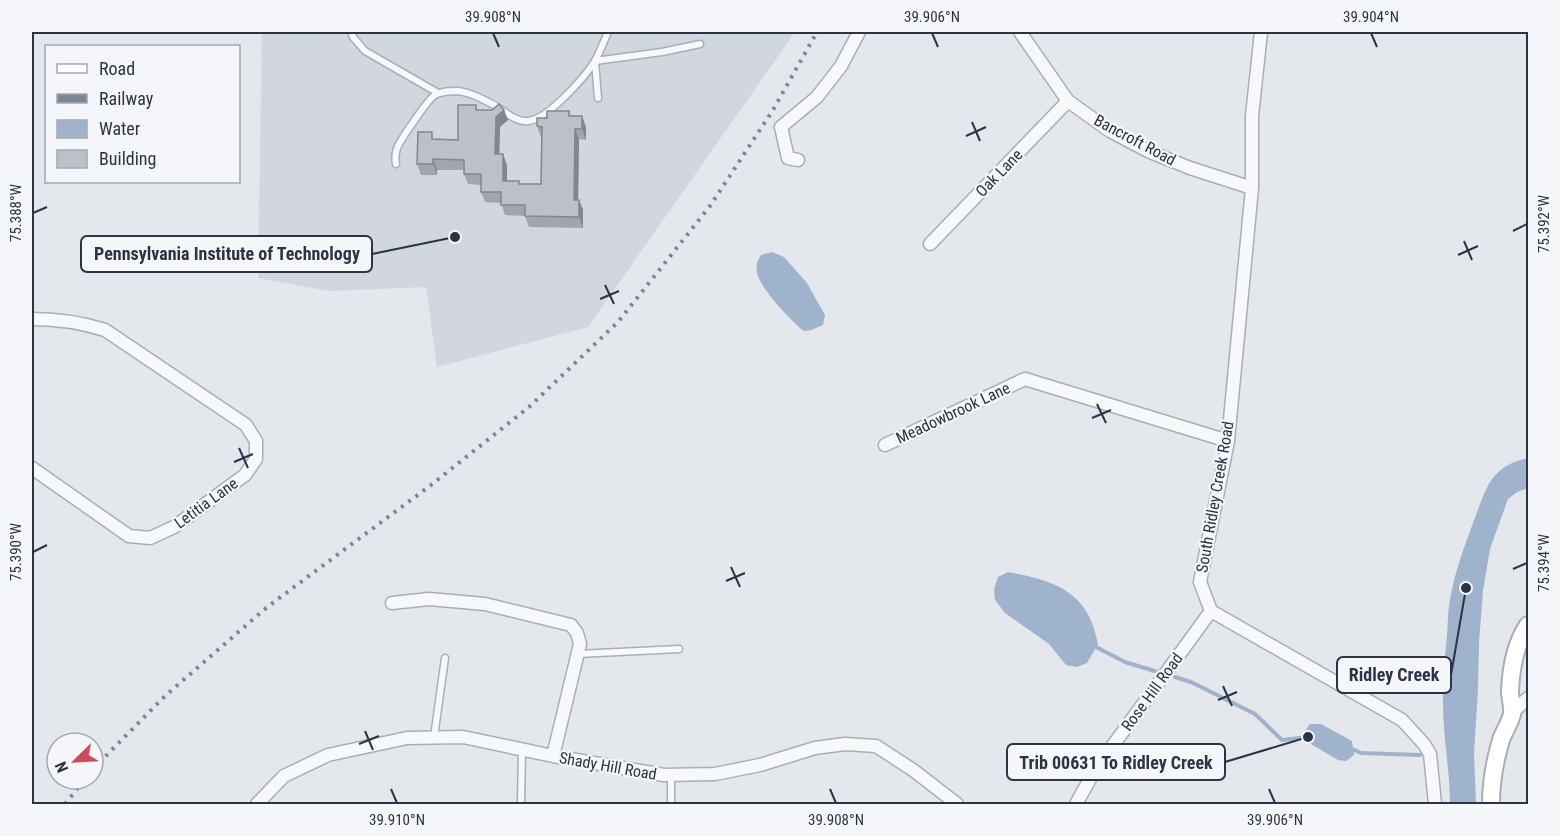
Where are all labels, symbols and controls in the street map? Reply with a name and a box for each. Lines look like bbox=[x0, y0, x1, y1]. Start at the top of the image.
text: 39.908°N bbox=[465, 8, 521, 26]
text: 39.906°N bbox=[904, 8, 960, 26]
text: 39.904°N bbox=[1343, 8, 1399, 26]
legend bbox=[45, 45, 240, 183]
text: Road bbox=[99, 58, 135, 79]
text: Railway bbox=[99, 88, 154, 109]
street label: Bancroft Road bbox=[1091, 111, 1179, 169]
text: Water bbox=[99, 118, 141, 139]
street label: Oak Lane bbox=[972, 145, 1026, 201]
text: Building bbox=[99, 148, 156, 169]
text: 75.388°W bbox=[7, 183, 25, 242]
text: 75.392°W bbox=[1535, 194, 1553, 253]
callout: Pennsylvania Institute of Technology bbox=[81, 236, 372, 272]
text: Pennsylvania Institute of Technology bbox=[94, 243, 360, 264]
street label: Meadowbrook Lane bbox=[893, 378, 1013, 448]
street label: South Ridley Creek Road bbox=[1192, 420, 1238, 574]
street label: Letitia Lane bbox=[171, 474, 241, 532]
text: 75.390°W bbox=[7, 522, 25, 581]
text: 75.394°W bbox=[1535, 533, 1553, 592]
street label: Rose Hill Road bbox=[1117, 649, 1187, 735]
callout: Ridley Creek bbox=[1337, 657, 1451, 693]
text: Ridley Creek bbox=[1349, 664, 1440, 685]
north arrow bbox=[45, 731, 105, 791]
callout: Trib 00631 To Ridley Creek bbox=[1007, 744, 1225, 780]
street label: Shady Hill Road bbox=[558, 748, 658, 784]
text: Trib 00631 To Ridley Creek bbox=[1019, 752, 1213, 773]
text: N bbox=[51, 759, 72, 775]
text: 39.910°N bbox=[369, 811, 425, 829]
text: 39.908°N bbox=[808, 811, 864, 829]
text: 39.906°N bbox=[1247, 811, 1303, 829]

